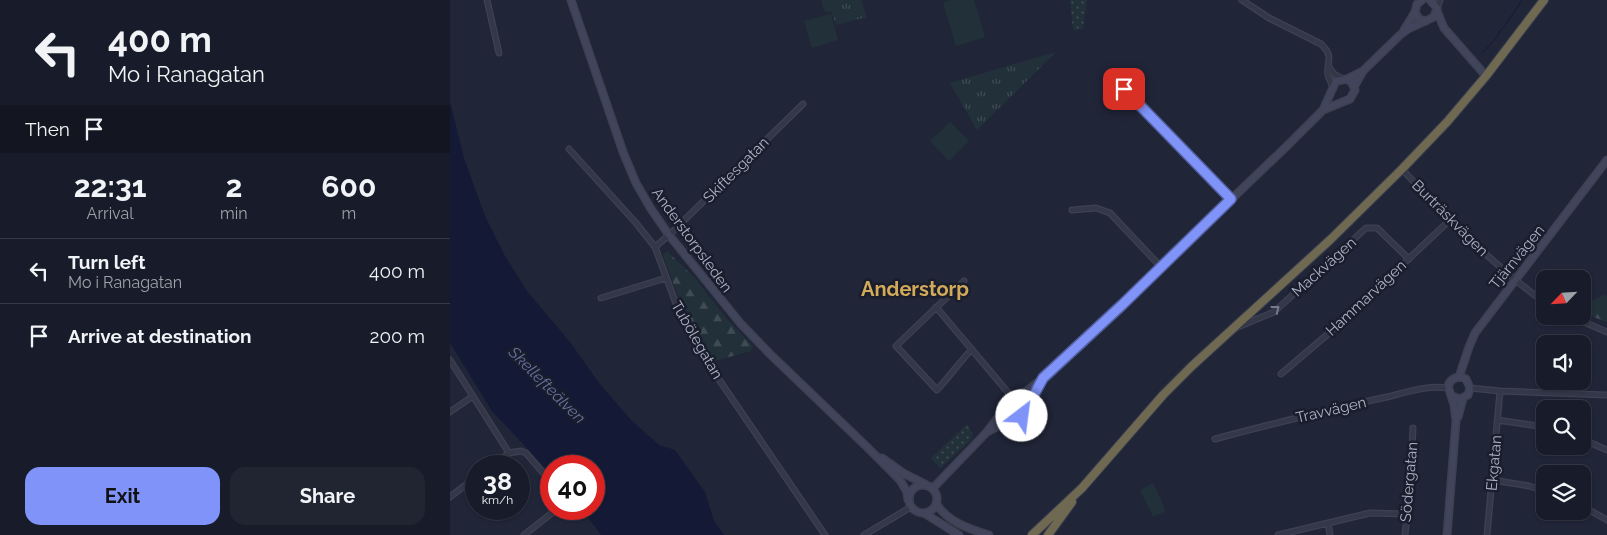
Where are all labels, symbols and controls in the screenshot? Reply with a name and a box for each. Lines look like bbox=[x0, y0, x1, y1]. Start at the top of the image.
text: 400 m bbox=[108, 19, 212, 60]
icon: left bbox=[25, 20, 90, 85]
text: Mo i Ranagatan bbox=[108, 61, 265, 87]
pin bbox=[1103, 68, 1145, 110]
icon: arrive bbox=[1110, 75, 1138, 103]
icon: arrive bbox=[80, 115, 108, 143]
text: Then bbox=[25, 118, 70, 140]
street label: Skiftesgatan bbox=[699, 133, 773, 207]
text: 22:31 bbox=[74, 169, 146, 204]
text: 2 bbox=[225, 169, 242, 204]
text: 600 bbox=[321, 169, 376, 204]
street label: Burträskvägen bbox=[1408, 176, 1492, 260]
street label: Anderstorpsleden bbox=[648, 184, 736, 296]
text: Arrival bbox=[87, 204, 134, 223]
text: min bbox=[220, 204, 248, 223]
text: m bbox=[341, 204, 356, 223]
street label: Tjärnvägen bbox=[1486, 221, 1548, 293]
street label: Mackvägen bbox=[1288, 233, 1360, 301]
text: Turn left bbox=[68, 251, 145, 273]
street label: Hammarvägen bbox=[1322, 256, 1410, 340]
icon: left bbox=[25, 257, 53, 285]
text: 400 m bbox=[369, 260, 425, 282]
north arrow bbox=[1536, 270, 1591, 325]
map controls bbox=[1536, 270, 1591, 520]
text: Mo i Ranagatan bbox=[68, 273, 182, 292]
district label: Anderstorp bbox=[861, 277, 969, 301]
street label: Tubölegatan bbox=[667, 298, 727, 382]
one-way arrow bbox=[1270, 306, 1280, 315]
icon: arrive bbox=[25, 322, 53, 350]
text: Arrive at destination bbox=[68, 325, 252, 347]
text: 200 m bbox=[370, 325, 425, 347]
button: sound bbox=[1536, 335, 1591, 390]
water label: Skellefteälven bbox=[504, 342, 589, 427]
position arrow bbox=[995, 389, 1047, 441]
street label: Travvägen bbox=[1294, 393, 1368, 427]
button: search bbox=[1536, 400, 1591, 455]
street label: Ekgatan bbox=[1483, 434, 1505, 492]
street label: Södergatan bbox=[1397, 441, 1421, 523]
speed limit sign: 40 bbox=[540, 455, 605, 520]
button: layers bbox=[1536, 465, 1591, 520]
text: 38 bbox=[483, 466, 512, 496]
button: Exit bbox=[25, 467, 220, 525]
button: Share bbox=[230, 467, 425, 525]
text: km/h bbox=[482, 493, 513, 507]

